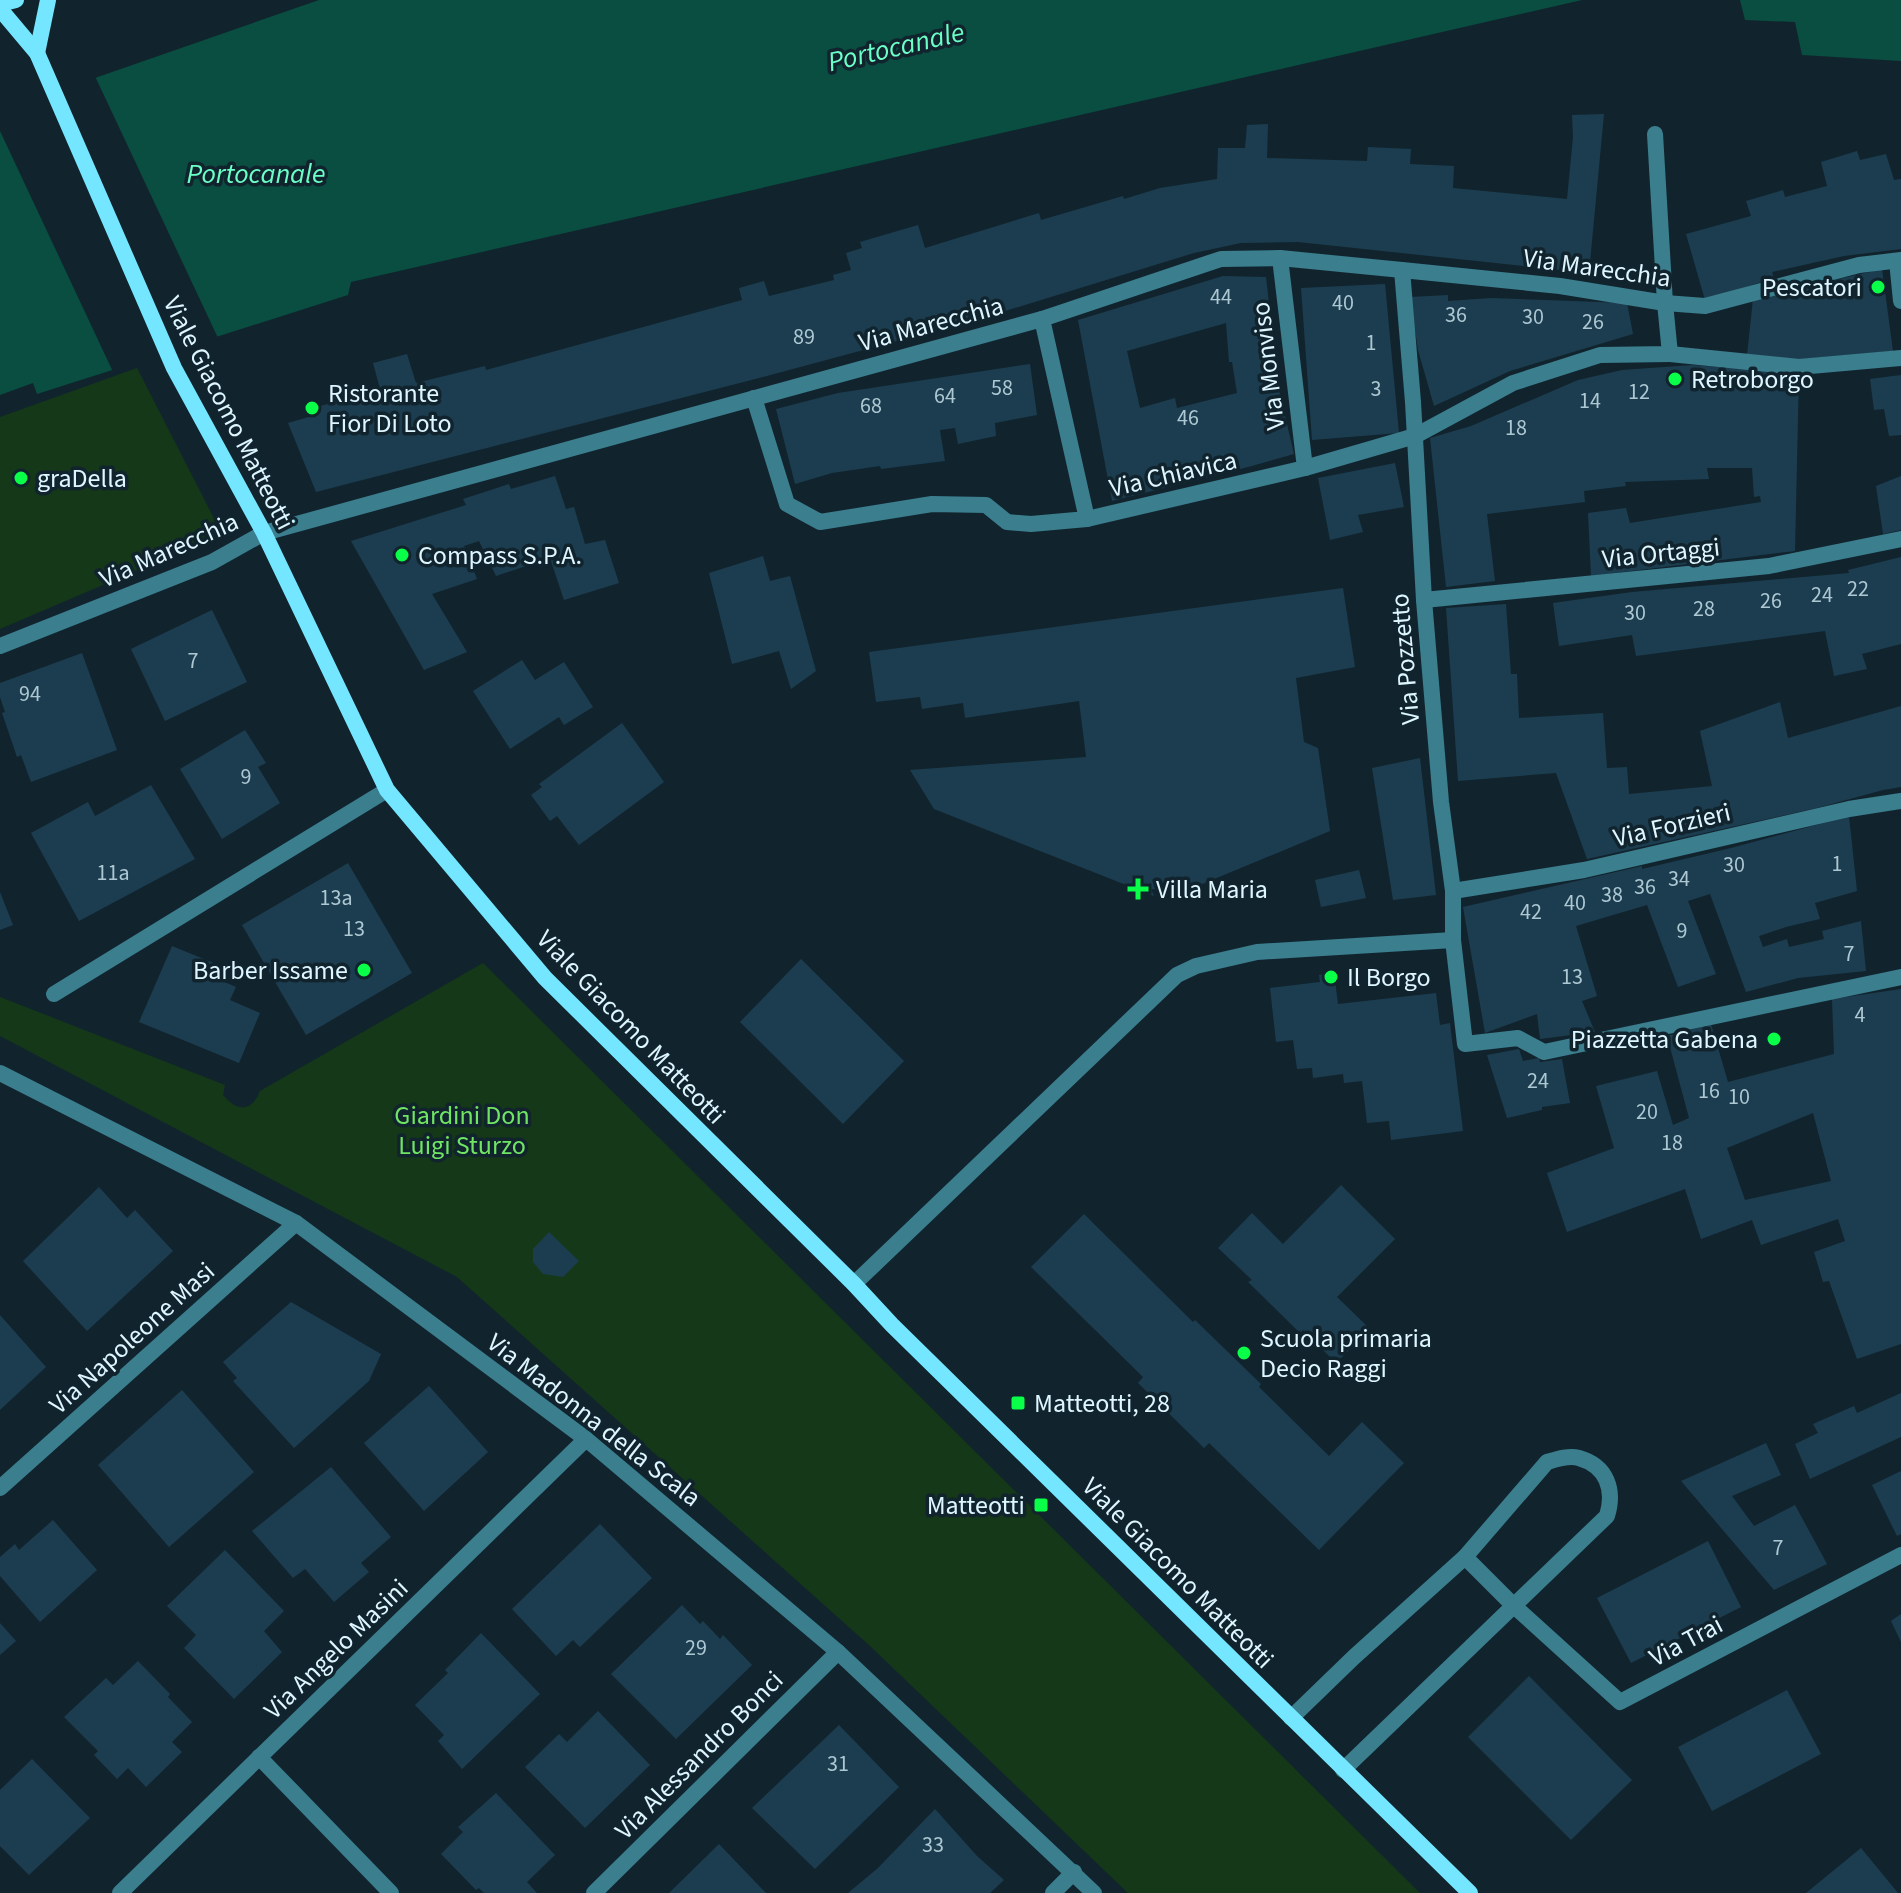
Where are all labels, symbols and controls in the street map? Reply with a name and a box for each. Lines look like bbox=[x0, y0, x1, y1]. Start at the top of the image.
water label: Portocanale bbox=[824, 12, 968, 82]
water label: Portocanale bbox=[186, 154, 326, 194]
street label: Via Marecchia bbox=[1521, 239, 1673, 297]
place label: Pescatori bbox=[1762, 269, 1862, 306]
marker: Pescatori bbox=[1869, 278, 1887, 296]
house number: 44 bbox=[1210, 281, 1232, 313]
street label: Via Marecchia bbox=[854, 287, 1008, 361]
house number: 40 bbox=[1332, 287, 1354, 319]
street label: Viale Giacomo Matteotti bbox=[154, 290, 304, 536]
house number: 36 bbox=[1445, 299, 1467, 331]
street label: Via Monviso bbox=[1242, 300, 1294, 432]
house number: 30 bbox=[1522, 301, 1544, 333]
house number: 26 bbox=[1582, 306, 1604, 338]
house number: 89 bbox=[793, 321, 815, 353]
house number: 1 bbox=[1366, 327, 1376, 359]
place label: Retroborgo bbox=[1691, 361, 1814, 398]
marker: Retroborgo bbox=[1666, 370, 1684, 388]
house number: 58 bbox=[991, 372, 1013, 404]
house number: 3 bbox=[1371, 373, 1381, 405]
place label: Ristorante Fior Di Loto bbox=[328, 375, 452, 442]
house number: 12 bbox=[1628, 376, 1650, 408]
house number: 64 bbox=[934, 380, 956, 412]
house number: 14 bbox=[1579, 385, 1601, 417]
house number: 68 bbox=[860, 390, 882, 422]
marker: Ristorante Fior Di Loto bbox=[303, 399, 321, 417]
house number: 46 bbox=[1177, 402, 1199, 434]
house number: 18 bbox=[1505, 412, 1527, 444]
street label: Via Chiavica bbox=[1106, 441, 1240, 507]
place label: graDella bbox=[37, 460, 127, 497]
marker: graDella bbox=[12, 469, 30, 487]
street label: Via Marecchia bbox=[94, 503, 244, 597]
street label: Via Ortaggi bbox=[1600, 528, 1722, 578]
place label: Compass S.P.A. bbox=[418, 537, 582, 574]
marker: Compass S.P.A. bbox=[393, 546, 411, 564]
house number: 22 bbox=[1847, 573, 1869, 605]
house number: 24 bbox=[1811, 579, 1833, 611]
house number: 26 bbox=[1760, 585, 1782, 617]
street label: Via Pozzetto bbox=[1381, 592, 1429, 726]
house number: 28 bbox=[1693, 593, 1715, 625]
house number: 30 bbox=[1624, 597, 1646, 629]
house number: 7 bbox=[188, 645, 199, 677]
house number: 94 bbox=[19, 678, 41, 710]
house number: 9 bbox=[241, 761, 251, 793]
street label: Via Forzieri bbox=[1610, 794, 1734, 856]
house number: 1 bbox=[1832, 848, 1842, 880]
house number: 30 bbox=[1723, 849, 1745, 881]
house number: 11a bbox=[97, 857, 129, 889]
house number: 34 bbox=[1668, 863, 1690, 895]
place label: Villa Maria bbox=[1156, 871, 1268, 908]
house number: 36 bbox=[1634, 871, 1656, 903]
marker: Villa Maria bbox=[1127, 878, 1149, 900]
house number: 38 bbox=[1601, 879, 1623, 911]
house number: 13a bbox=[320, 882, 352, 914]
house number: 40 bbox=[1564, 887, 1586, 919]
house number: 42 bbox=[1520, 896, 1542, 928]
house number: 13 bbox=[343, 913, 365, 945]
house number: 9 bbox=[1677, 915, 1687, 947]
street label: Viale Giacomo Matteotti bbox=[528, 921, 734, 1133]
house number: 7 bbox=[1844, 938, 1855, 970]
place label: Barber Issame bbox=[193, 952, 348, 989]
place label: Il Borgo bbox=[1347, 959, 1431, 996]
marker: Barber Issame bbox=[355, 961, 373, 979]
house number: 13 bbox=[1561, 961, 1583, 993]
marker: Il Borgo bbox=[1322, 968, 1340, 986]
house number: 4 bbox=[1855, 999, 1866, 1031]
place label: Piazzetta Gabena bbox=[1571, 1021, 1758, 1058]
marker: Piazzetta Gabena bbox=[1765, 1030, 1783, 1048]
house number: 24 bbox=[1527, 1065, 1549, 1097]
house number: 16 bbox=[1698, 1075, 1720, 1107]
house number: 10 bbox=[1728, 1081, 1750, 1113]
house number: 20 bbox=[1636, 1096, 1658, 1128]
park label: Giardini Don Luigi Sturzo bbox=[394, 1097, 530, 1164]
house number: 18 bbox=[1661, 1127, 1683, 1159]
street label: Via Napoleone Masi bbox=[41, 1253, 223, 1423]
place label: Scuola primaria Decio Raggi bbox=[1260, 1320, 1432, 1387]
street label: Via Madonna della Scala bbox=[479, 1325, 709, 1515]
marker: Scuola primaria Decio Raggi bbox=[1235, 1344, 1253, 1362]
place label: Matteotti, 28 bbox=[1034, 1385, 1170, 1422]
marker: Matteotti, 28 bbox=[1009, 1394, 1027, 1412]
street label: Viale Giacomo Matteotti bbox=[1074, 1469, 1282, 1677]
place label: Matteotti bbox=[927, 1487, 1025, 1524]
marker: Matteotti bbox=[1032, 1496, 1050, 1514]
house number: 7 bbox=[1773, 1532, 1784, 1564]
street label: Via Angelo Masini bbox=[256, 1570, 416, 1728]
street label: Via Trai bbox=[1643, 1606, 1729, 1676]
house number: 29 bbox=[685, 1632, 707, 1664]
street label: Via Alessandro Bonci bbox=[606, 1662, 792, 1848]
house number: 31 bbox=[827, 1748, 849, 1780]
house number: 33 bbox=[922, 1829, 944, 1861]

